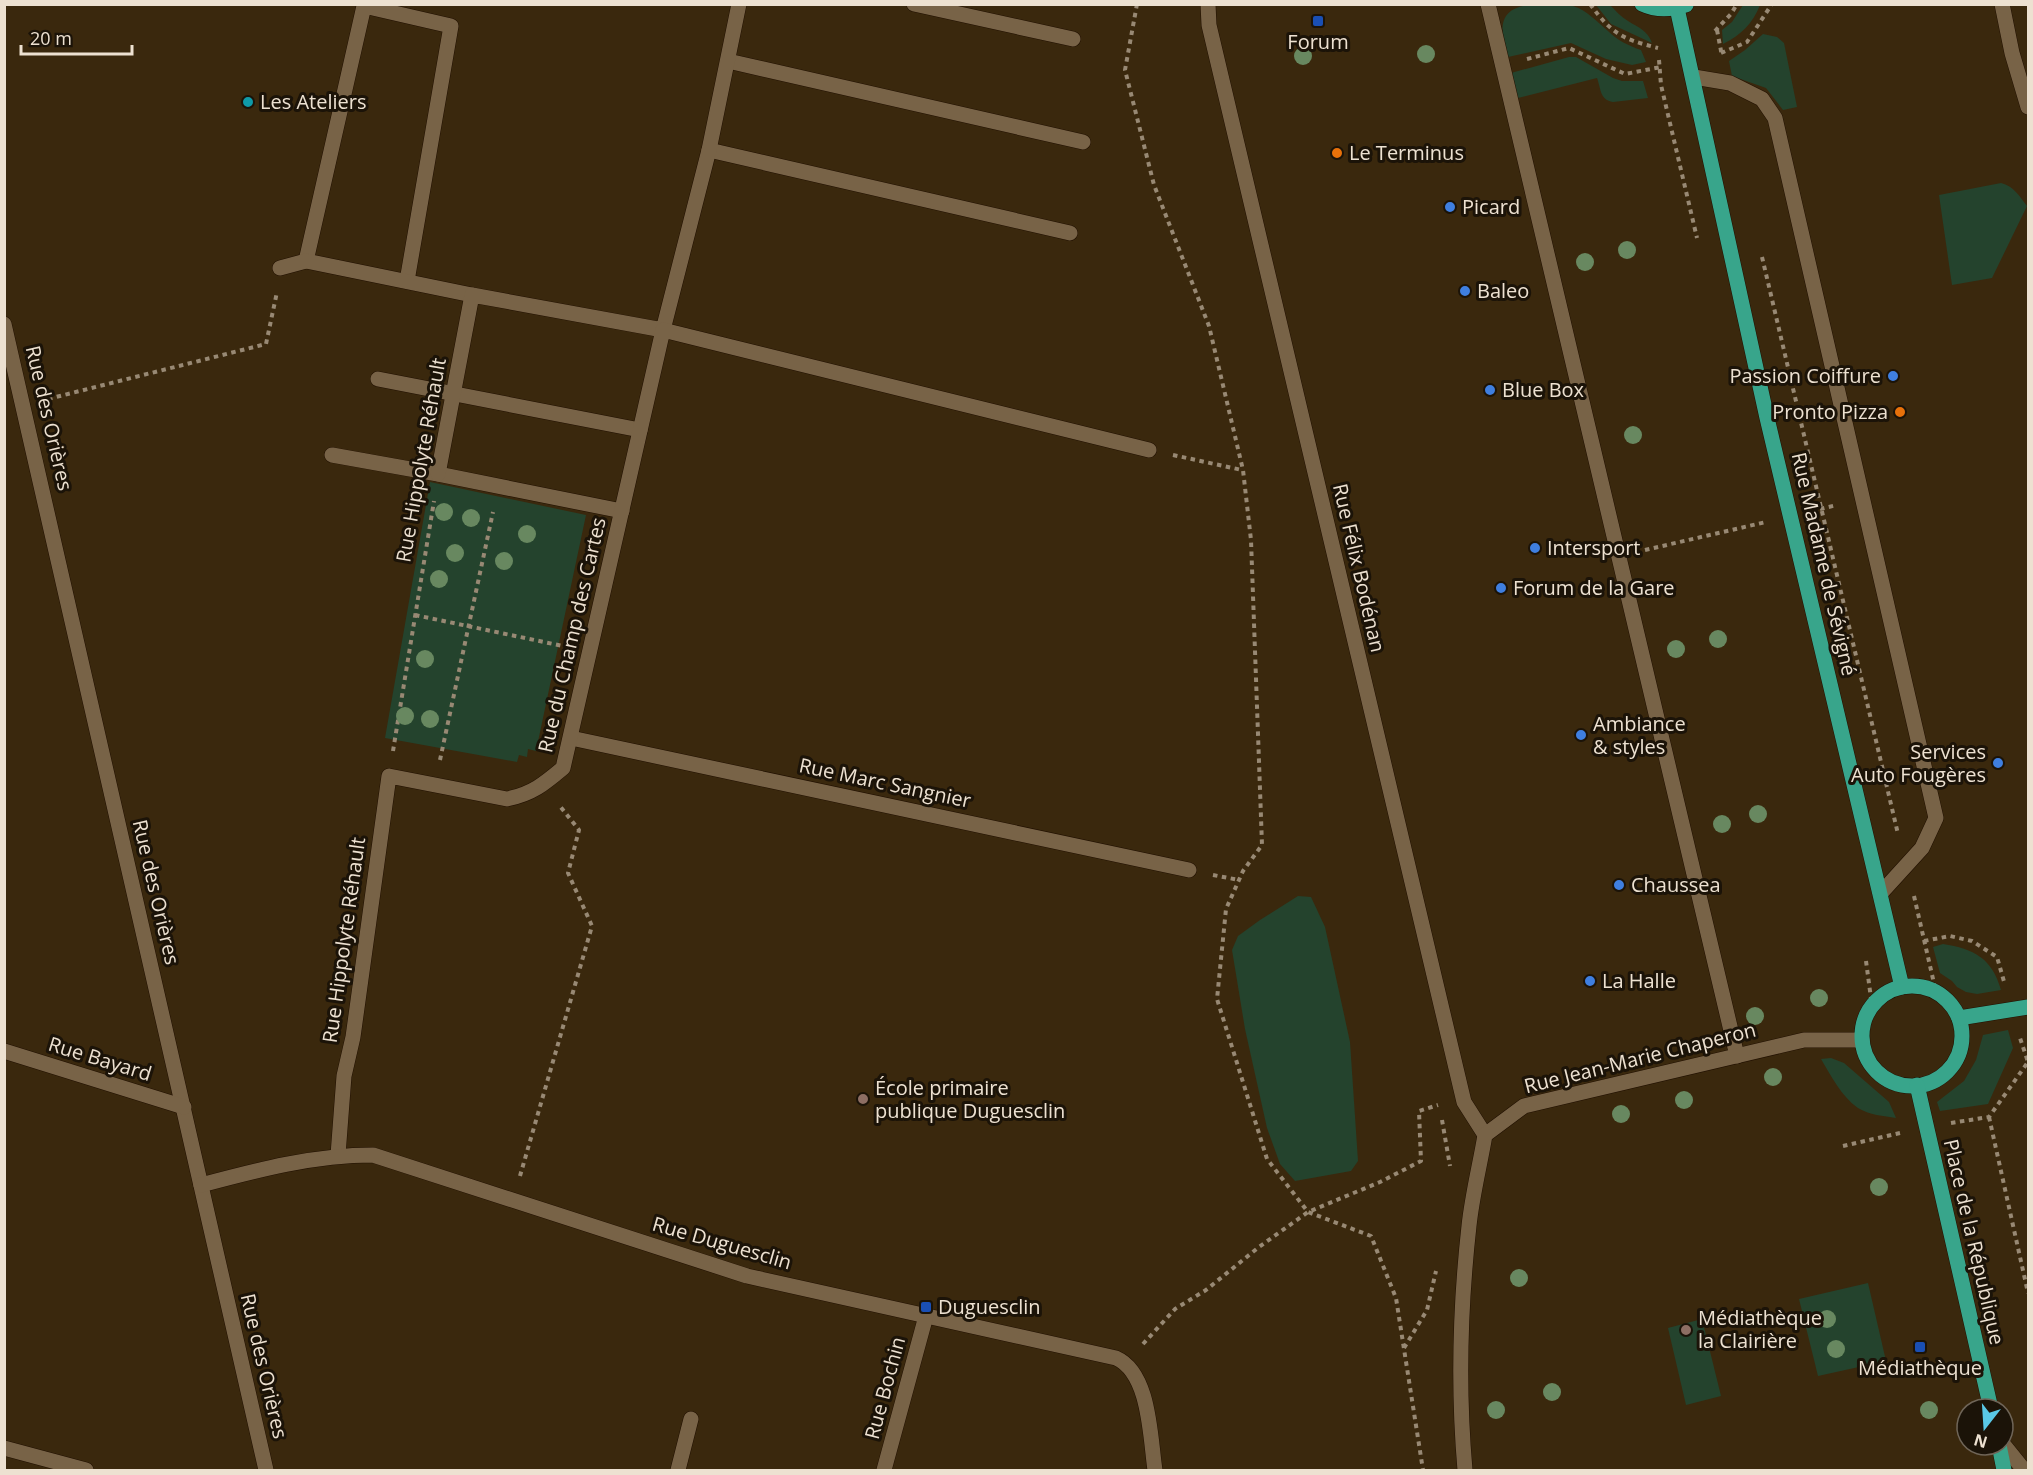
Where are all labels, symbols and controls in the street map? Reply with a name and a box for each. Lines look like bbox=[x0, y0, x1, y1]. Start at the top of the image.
marker: Forum bbox=[1311, 14, 1325, 28]
scale bar bbox=[21, 18, 132, 56]
text: 20 m bbox=[30, 26, 72, 50]
place label: Forum bbox=[1287, 28, 1349, 55]
place label: Les Ateliers bbox=[260, 88, 366, 115]
marker: Les Ateliers bbox=[241, 95, 255, 109]
place label: Le Terminus bbox=[1349, 139, 1464, 166]
marker: Le Terminus bbox=[1330, 146, 1344, 160]
place label: Picard bbox=[1462, 193, 1520, 220]
marker: Picard bbox=[1443, 200, 1457, 214]
place label: Baleo bbox=[1477, 277, 1529, 304]
marker: Baleo bbox=[1458, 284, 1472, 298]
street label: Rue des Orières bbox=[20, 343, 79, 493]
street label: Rue Hippolyte Réhault bbox=[389, 355, 452, 564]
place label: Passion Coiffure bbox=[1729, 362, 1881, 389]
marker: Passion Coiffure bbox=[1886, 369, 1900, 383]
place label: Blue Box bbox=[1502, 376, 1585, 403]
marker: Blue Box bbox=[1483, 383, 1497, 397]
place label: Pronto Pizza bbox=[1772, 398, 1888, 425]
marker: Pronto Pizza bbox=[1893, 405, 1907, 419]
street label: Rue Madame de Sévigné bbox=[1786, 449, 1863, 678]
street label: Rue Félix Bodénan bbox=[1327, 481, 1392, 655]
street label: Rue du Champ des Cartes bbox=[531, 515, 612, 755]
place label: Intersport bbox=[1547, 534, 1641, 561]
marker: Intersport bbox=[1528, 541, 1542, 555]
place label: Forum de la Gare bbox=[1513, 574, 1675, 601]
marker: Forum de la Gare bbox=[1494, 581, 1508, 595]
place label: Ambiance & styles bbox=[1593, 710, 1686, 760]
marker: Ambiance & styles bbox=[1574, 728, 1588, 742]
place label: Services Auto Fougères bbox=[1851, 738, 1986, 788]
street label: Rue Marc Sangnier bbox=[797, 751, 974, 814]
marker: Services Auto Fougères bbox=[1991, 756, 2005, 770]
street label: Rue des Orières bbox=[127, 817, 186, 967]
street label: Rue Hippolyte Réhault bbox=[316, 835, 371, 1044]
place label: Chaussea bbox=[1631, 871, 1721, 898]
marker: Chaussea bbox=[1612, 878, 1626, 892]
place label: La Halle bbox=[1602, 967, 1676, 994]
marker: La Halle bbox=[1583, 974, 1597, 988]
street label: Rue Jean-Marie Chaperon bbox=[1521, 1016, 1759, 1099]
street label: Rue Bayard bbox=[45, 1030, 155, 1087]
place label: École primaire publique Duguesclin bbox=[875, 1074, 1065, 1124]
marker: École primaire publique Duguesclin bbox=[856, 1092, 870, 1106]
street label: Place de la République bbox=[1938, 1136, 2011, 1347]
street label: Rue Duguesclin bbox=[649, 1210, 795, 1275]
street label: Rue des Orières bbox=[235, 1291, 294, 1441]
place label: Duguesclin bbox=[938, 1293, 1041, 1320]
marker: Duguesclin bbox=[919, 1300, 933, 1314]
place label: Médiathèque la Clairière bbox=[1698, 1304, 1822, 1354]
marker: Médiathèque la Clairière bbox=[1679, 1323, 1693, 1337]
street label: Rue Bochin bbox=[858, 1334, 911, 1442]
marker: Médiathèque bbox=[1913, 1340, 1927, 1354]
place label: Médiathèque bbox=[1858, 1354, 1982, 1381]
north arrow bbox=[1955, 1397, 2015, 1457]
text: N bbox=[1971, 1429, 1990, 1454]

